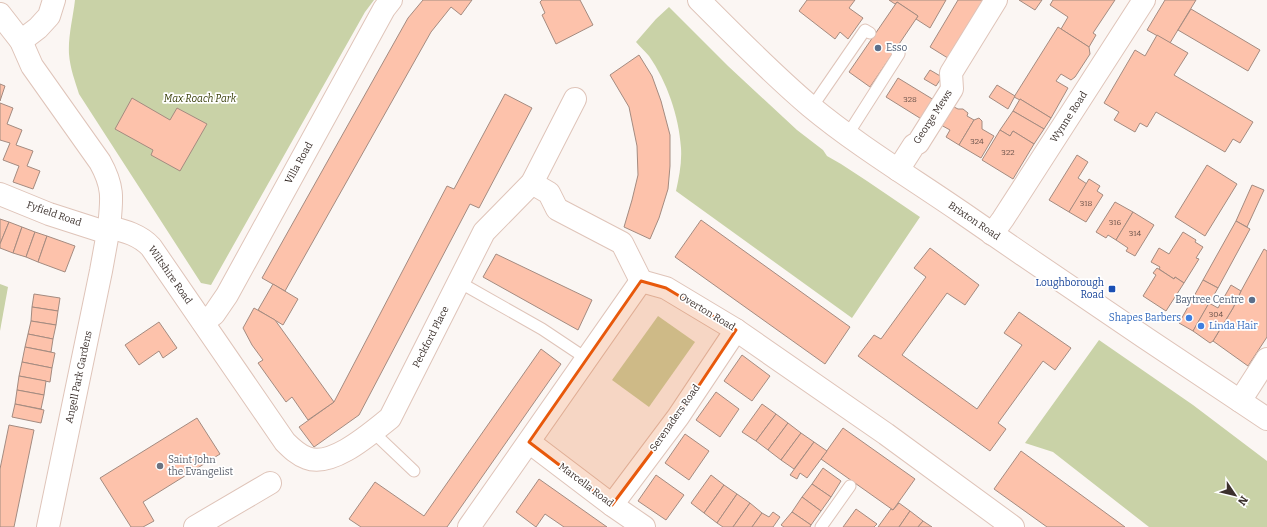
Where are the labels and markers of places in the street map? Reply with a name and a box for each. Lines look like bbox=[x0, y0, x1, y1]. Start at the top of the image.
place label: Esso bbox=[886, 42, 908, 54]
marker: Esso bbox=[873, 43, 883, 53]
place label: Loughborough Road bbox=[1036, 277, 1105, 301]
marker: Loughborough Road bbox=[1107, 284, 1117, 294]
place label: Baytree Centre bbox=[1175, 294, 1244, 306]
marker: Baytree Centre bbox=[1247, 295, 1257, 305]
place label: Shapes Barbers bbox=[1109, 312, 1181, 324]
marker: Shapes Barbers bbox=[1184, 313, 1194, 323]
place label: Linda Hair bbox=[1209, 320, 1258, 332]
marker: Linda Hair bbox=[1196, 321, 1206, 331]
place label: Saint John the Evangelist bbox=[168, 454, 234, 478]
marker: Saint John the Evangelist bbox=[155, 461, 165, 471]

